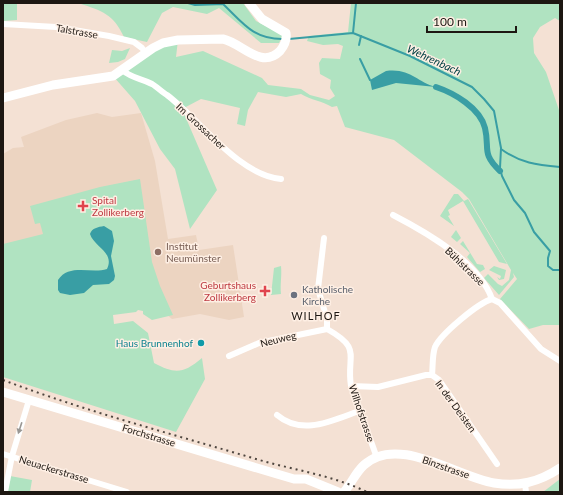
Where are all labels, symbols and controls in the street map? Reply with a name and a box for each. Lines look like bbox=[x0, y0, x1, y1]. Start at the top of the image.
scale bar bbox=[427, 8, 516, 34]
text: 100 m bbox=[433, 14, 467, 29]
street label: Talstrasse bbox=[55, 21, 99, 41]
water label: Wehrenbach bbox=[405, 41, 463, 78]
street label: Im Grossacher bbox=[174, 100, 228, 152]
place label: Spital Zollikerberg bbox=[92, 194, 144, 218]
marker: Spital Zollikerberg bbox=[77, 200, 89, 212]
place label: Institut Neumünster bbox=[166, 240, 221, 264]
street label: Bühlstrasse bbox=[443, 244, 487, 288]
marker: Institut Neumünster bbox=[153, 247, 163, 257]
place label: Geburtshaus Zollikerberg bbox=[200, 279, 256, 303]
place label: Katholische Kirche bbox=[302, 283, 353, 307]
marker: Geburtshaus Zollikerberg bbox=[259, 285, 271, 297]
marker: Katholische Kirche bbox=[289, 290, 299, 300]
district label: WILHOF bbox=[291, 309, 341, 322]
street label: Neuweg bbox=[259, 329, 297, 349]
place label: Haus Brunnenhof bbox=[116, 337, 193, 349]
marker: Haus Brunnenhof bbox=[196, 338, 206, 348]
street label: In der Deisten bbox=[433, 378, 479, 434]
street label: Wilhofstrasse bbox=[347, 383, 377, 443]
street label: Forchstrasse bbox=[121, 421, 177, 449]
one-way arrow bbox=[17, 422, 23, 434]
street label: Neuackerstrasse bbox=[18, 453, 90, 485]
street label: Binzstrasse bbox=[421, 453, 471, 481]

